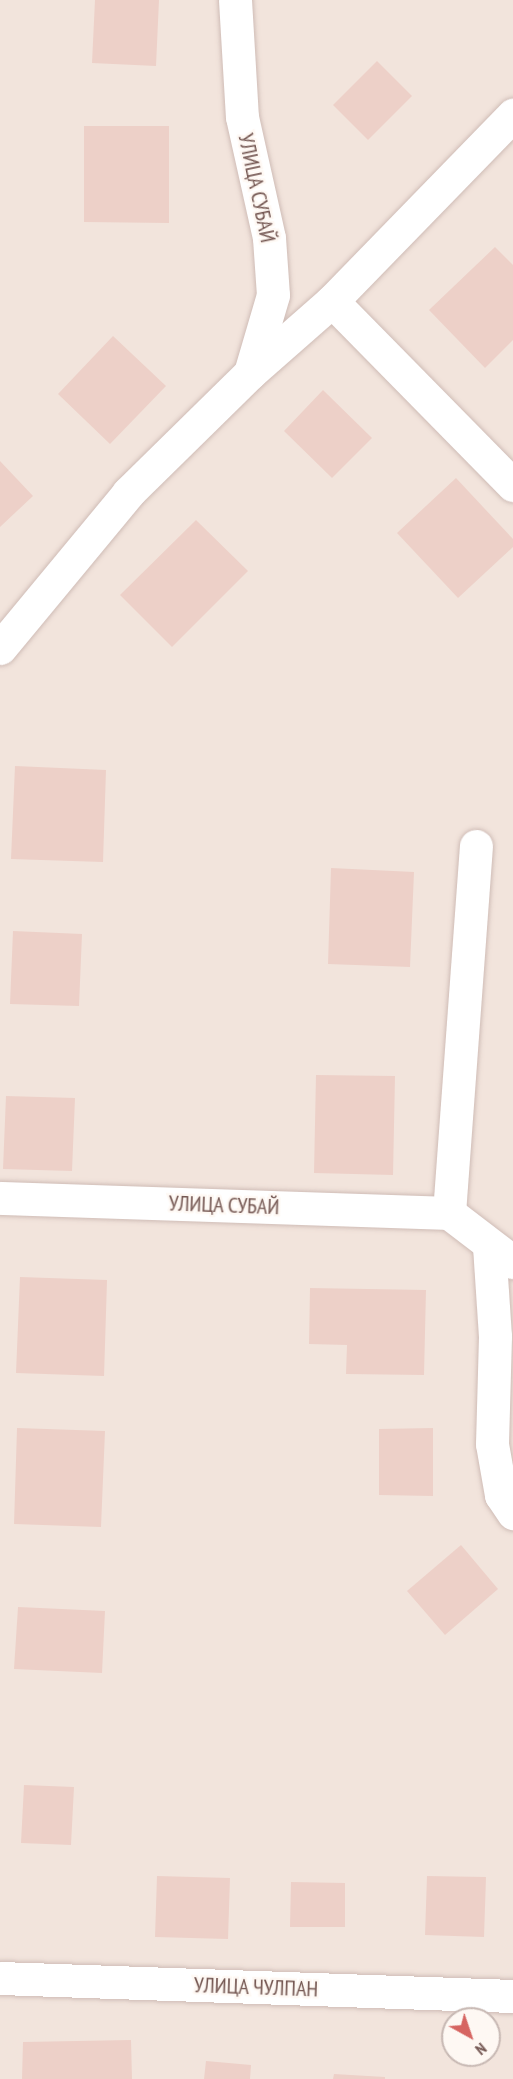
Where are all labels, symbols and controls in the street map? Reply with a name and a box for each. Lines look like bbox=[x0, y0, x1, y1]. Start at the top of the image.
street label: УЛИЦА СУБАЙ bbox=[233, 131, 281, 245]
street label: УЛИЦА СУБАЙ bbox=[168, 1190, 280, 1220]
street label: УЛИЦА ЧУЛПАН bbox=[193, 1972, 319, 2002]
north arrow bbox=[441, 2007, 501, 2067]
text: N bbox=[472, 2039, 491, 2060]

